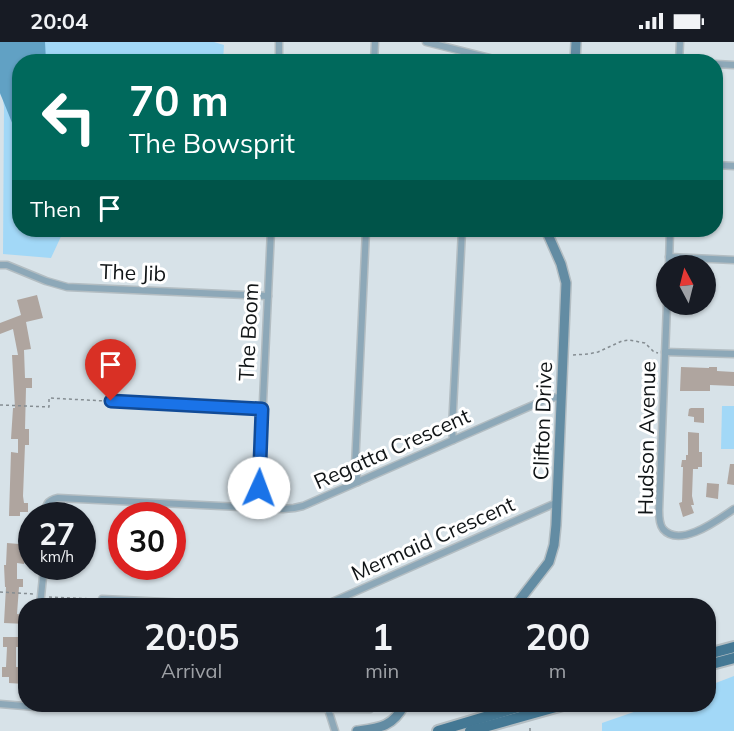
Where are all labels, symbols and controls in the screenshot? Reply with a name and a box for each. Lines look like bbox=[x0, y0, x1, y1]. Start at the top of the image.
text: 20:04 bbox=[30, 7, 88, 35]
text: 70 m bbox=[129, 74, 229, 127]
icon: left bbox=[30, 78, 108, 156]
text: The Bowsprit bbox=[129, 126, 295, 160]
icon: arrive bbox=[93, 192, 126, 225]
text: Then bbox=[30, 195, 81, 223]
north arrow bbox=[656, 255, 716, 315]
map controls bbox=[656, 255, 716, 315]
street label: The Jib bbox=[99, 258, 167, 286]
street label: The Boom bbox=[232, 282, 264, 382]
pin bbox=[85, 339, 136, 401]
icon: arrive bbox=[94, 348, 127, 381]
street label: Clifton Drive bbox=[527, 361, 557, 481]
street label: Hudson Avenue bbox=[632, 361, 660, 515]
street label: Regatta Crescent bbox=[309, 402, 474, 494]
position arrow bbox=[227, 456, 291, 520]
street label: Mermaid Crescent bbox=[347, 490, 518, 586]
speed limit sign: 30 bbox=[108, 502, 186, 580]
text: 27 bbox=[39, 515, 75, 553]
text: km/h bbox=[40, 547, 74, 566]
text: 20:05 bbox=[144, 614, 239, 659]
text: 1 bbox=[371, 614, 393, 659]
text: 200 bbox=[525, 614, 590, 659]
text: Arrival bbox=[161, 658, 222, 683]
text: min bbox=[365, 658, 399, 683]
text: m bbox=[549, 658, 566, 683]

